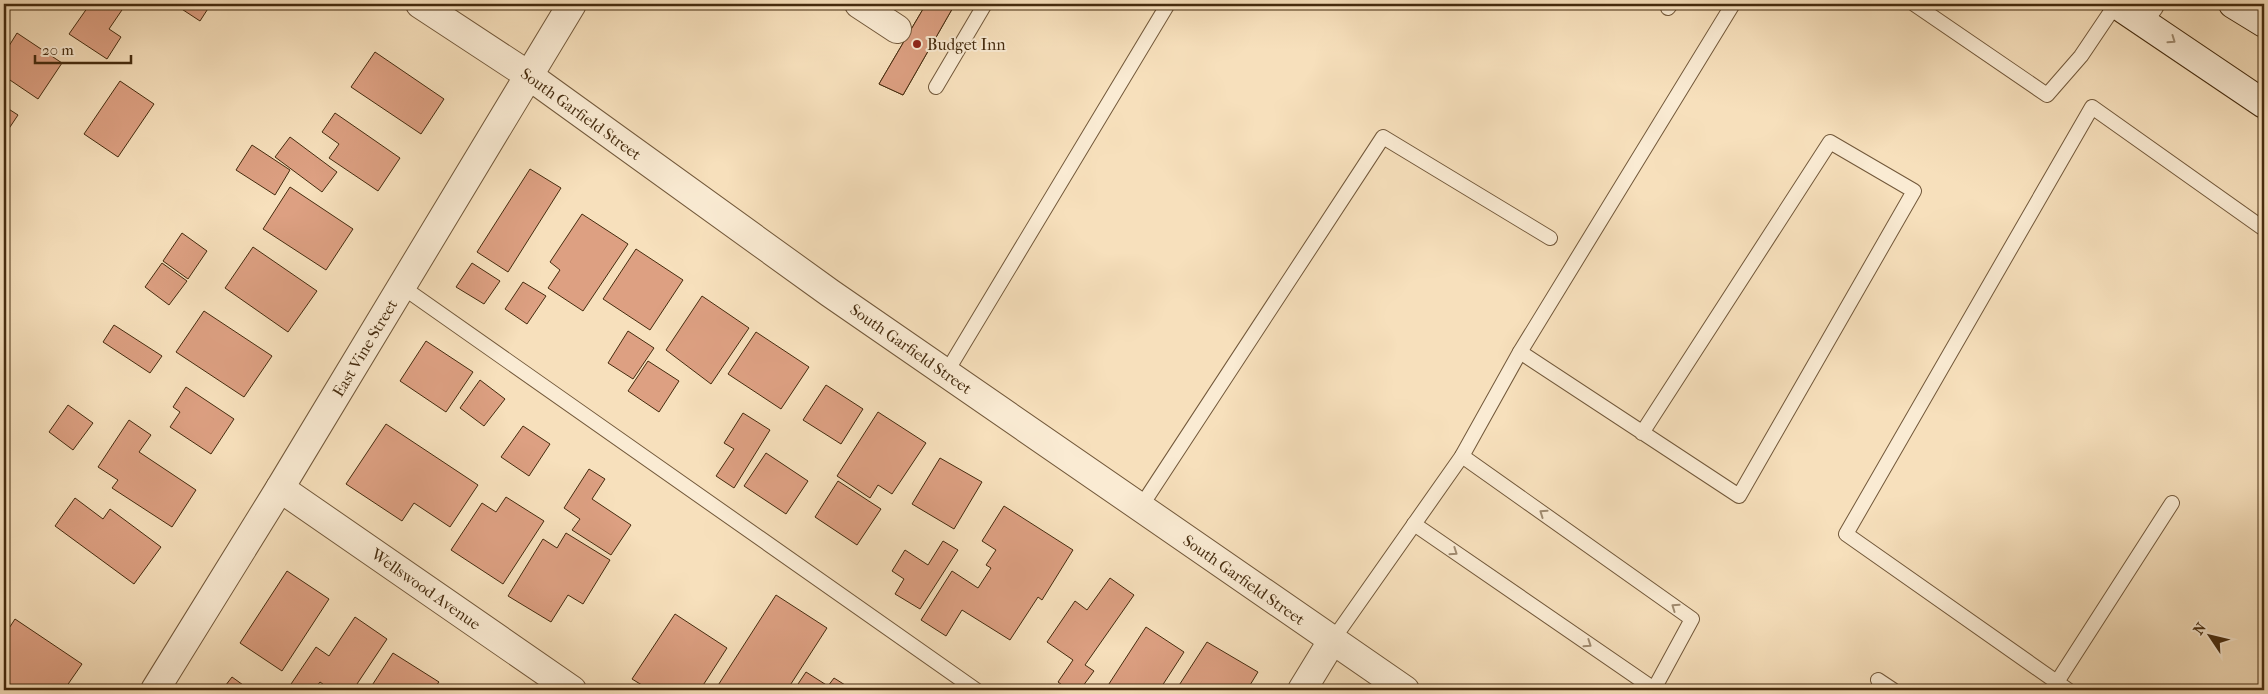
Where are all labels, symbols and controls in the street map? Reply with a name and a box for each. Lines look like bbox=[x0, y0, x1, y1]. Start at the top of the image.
scale bar bbox=[35, 32, 131, 64]
one-way arrow bbox=[2166, 34, 2175, 43]
place label: Budget Inn bbox=[927, 35, 1006, 54]
marker: Budget Inn bbox=[911, 38, 923, 50]
text: 20 m bbox=[42, 41, 74, 59]
street label: South Garfield Street bbox=[517, 64, 645, 164]
street label: East Vine Street bbox=[329, 296, 402, 400]
street label: South Garfield Street bbox=[846, 300, 976, 398]
one-way arrow bbox=[1539, 510, 1549, 519]
street label: South Garfield Street bbox=[1179, 531, 1309, 629]
street label: Wellswood Avenue bbox=[367, 544, 484, 634]
one-way arrow bbox=[1448, 546, 1458, 555]
one-way arrow bbox=[1671, 604, 1681, 613]
north arrow bbox=[2186, 612, 2236, 662]
text: N bbox=[2190, 619, 2210, 638]
one-way arrow bbox=[1582, 638, 1592, 647]

